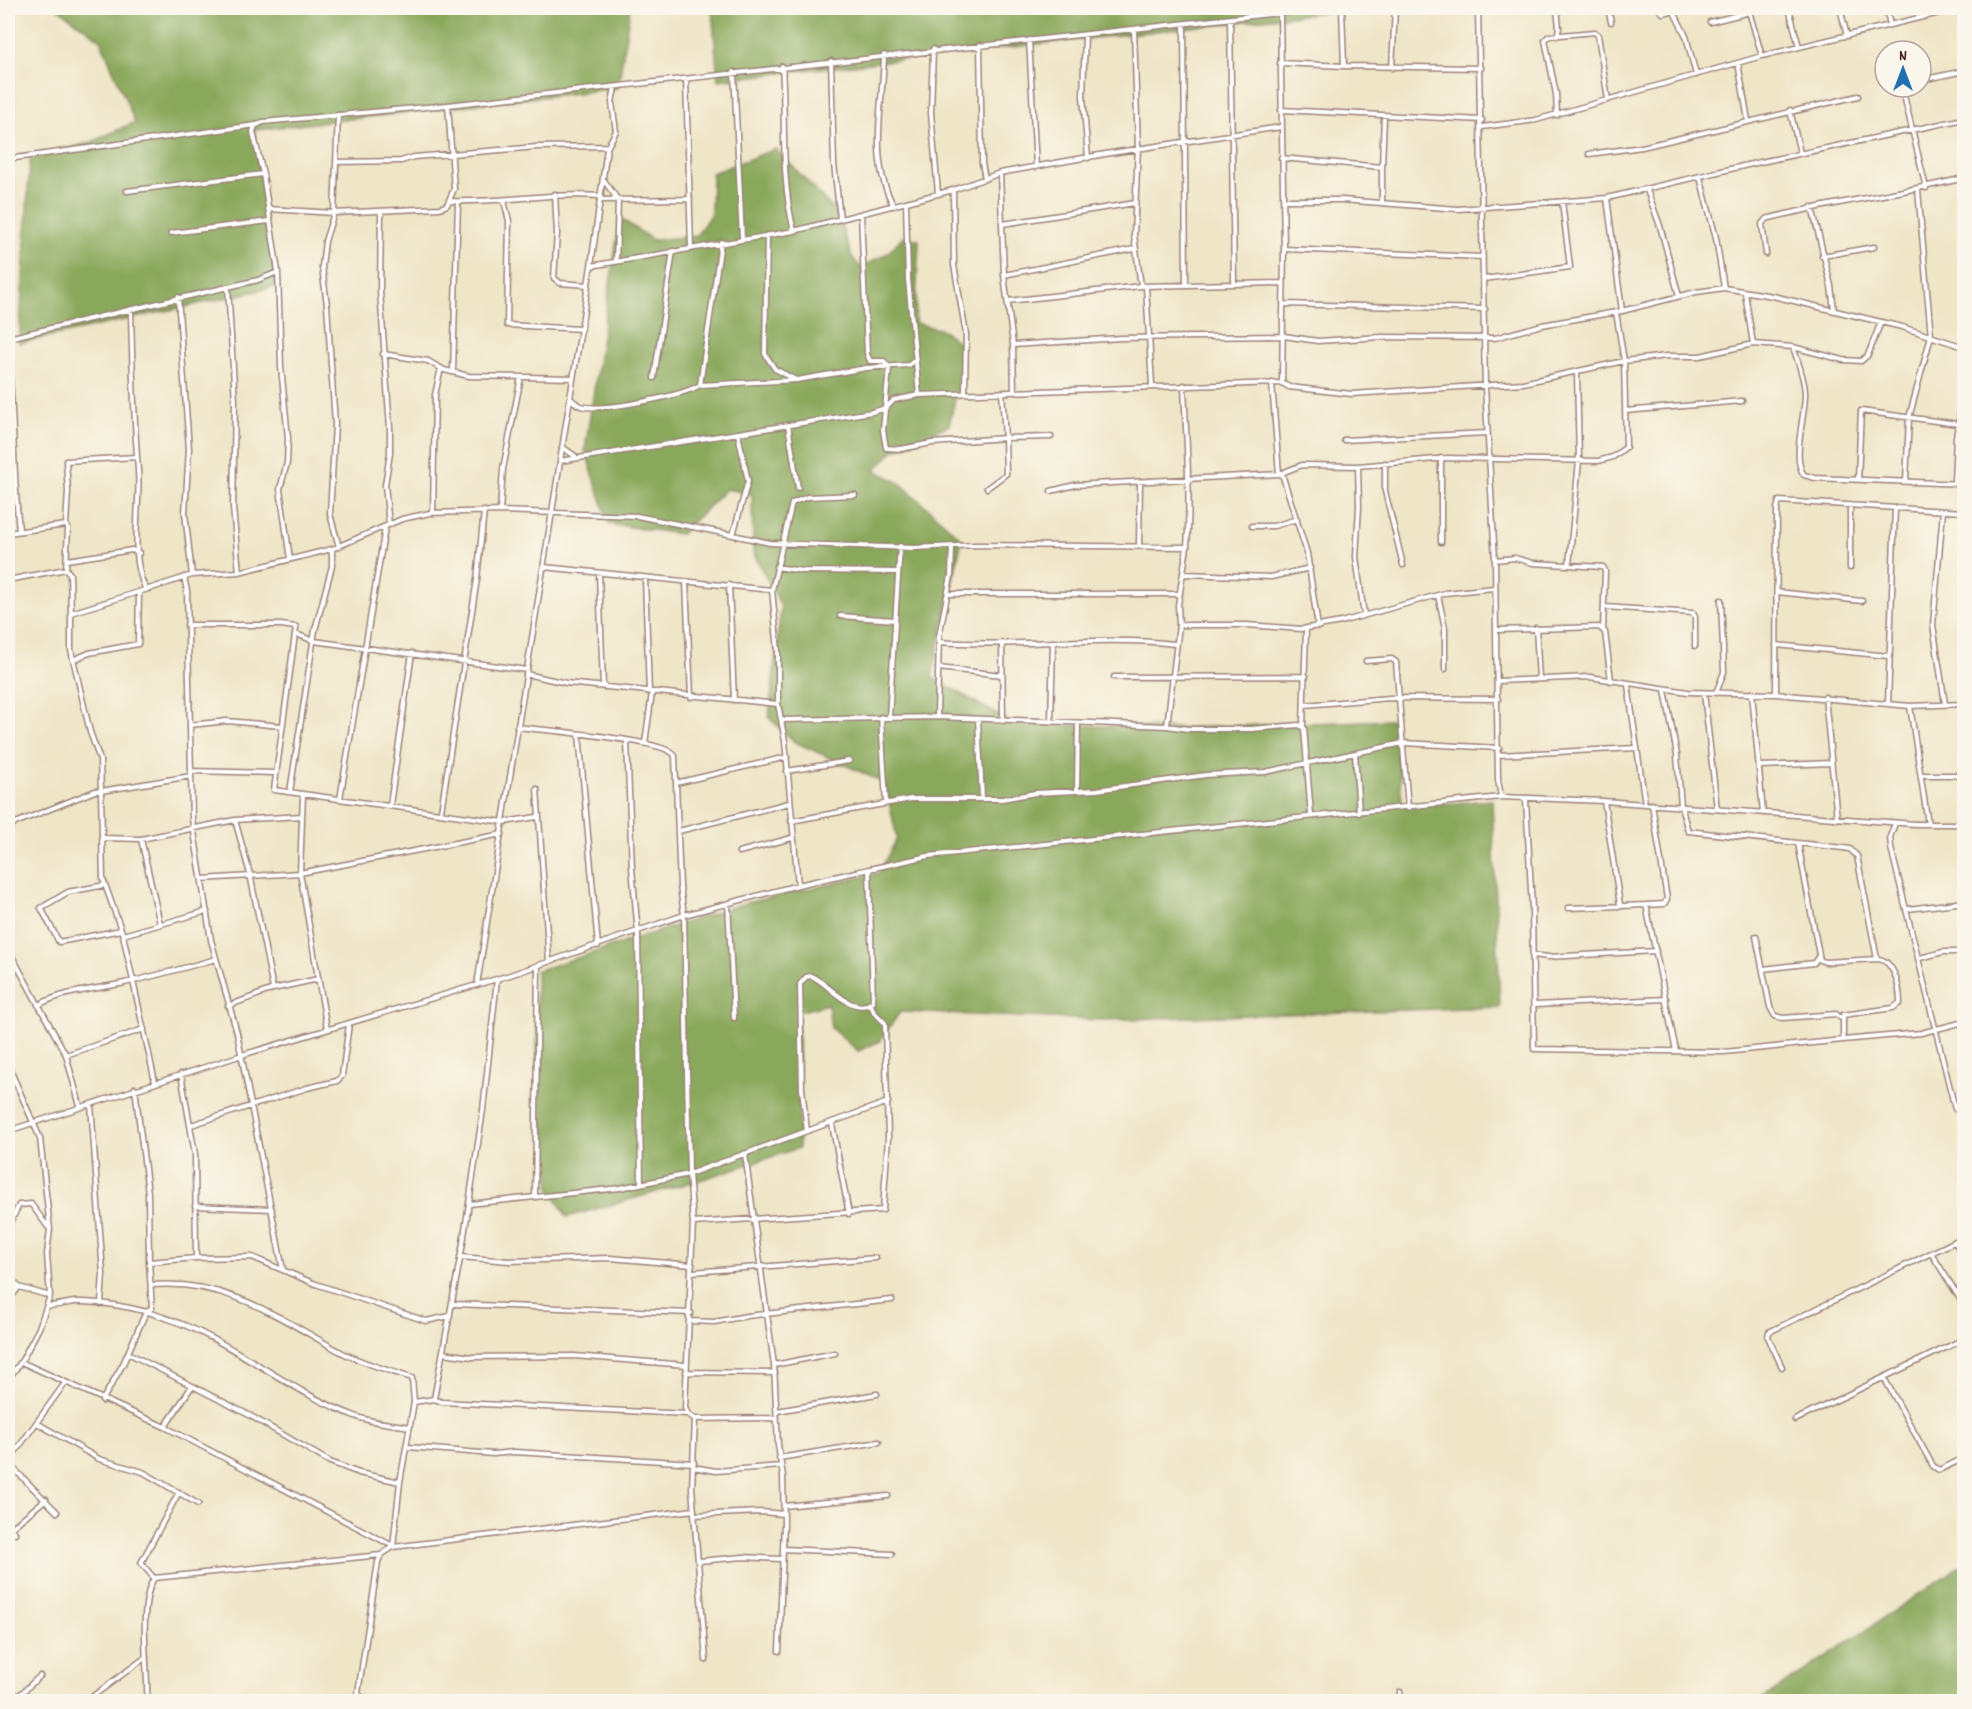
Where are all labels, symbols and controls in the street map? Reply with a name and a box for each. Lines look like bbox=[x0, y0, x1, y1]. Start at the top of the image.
north arrow bbox=[1873, 39, 1933, 99]
text: N bbox=[1899, 45, 1907, 68]

